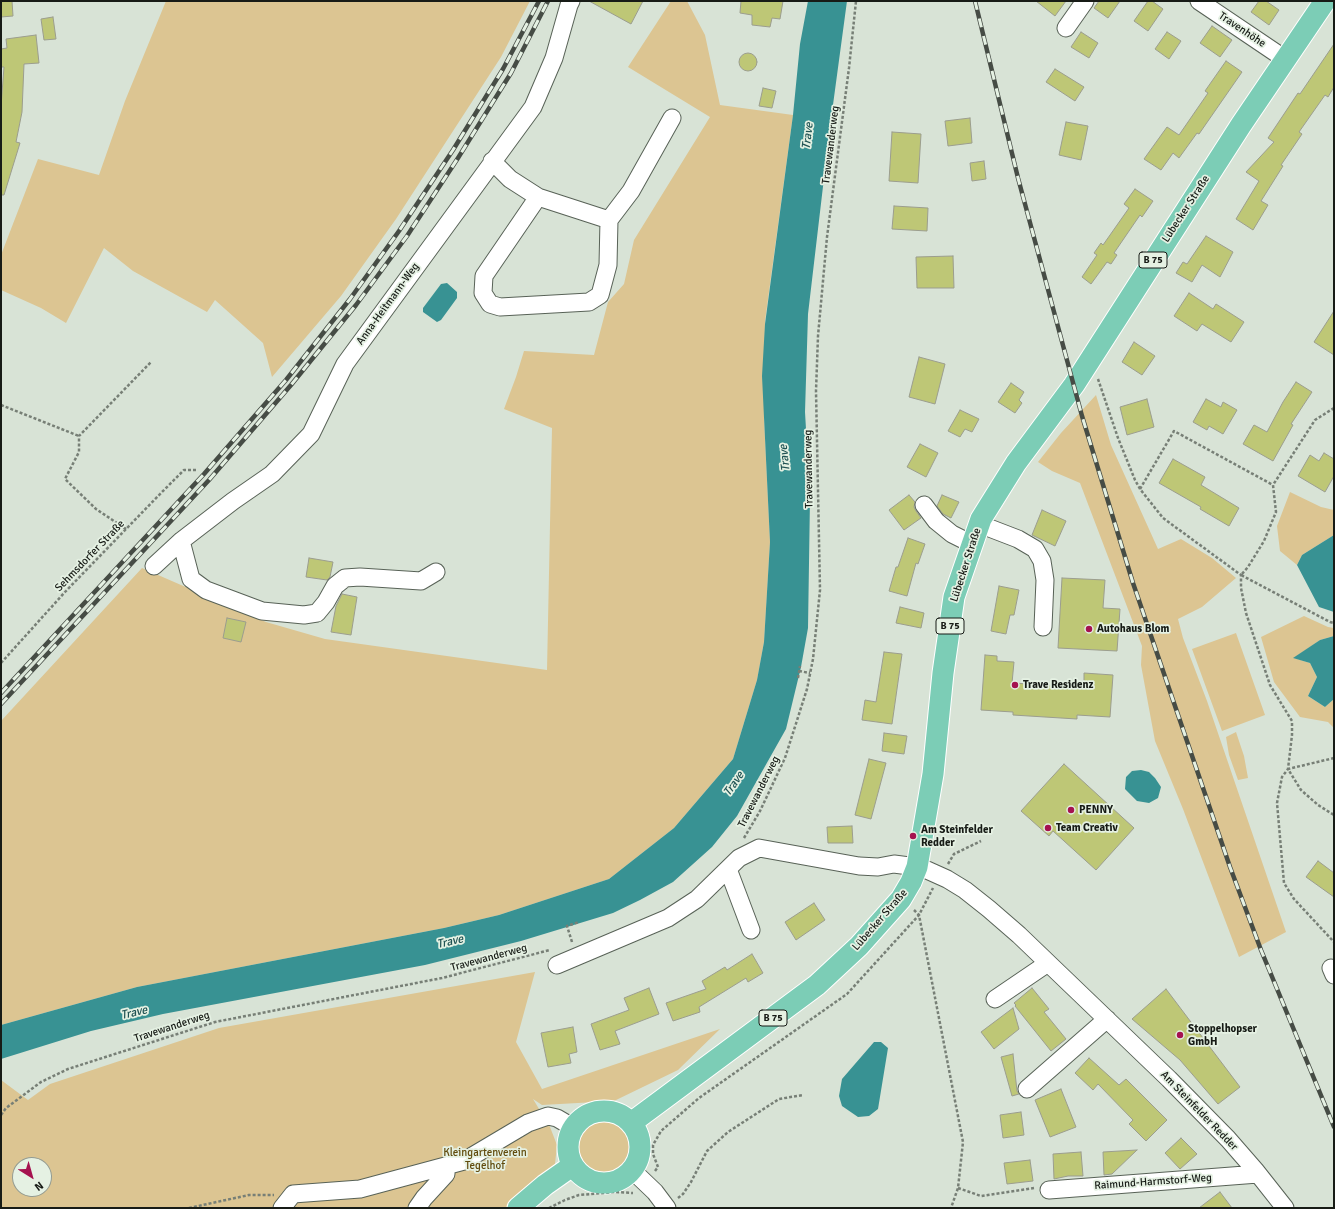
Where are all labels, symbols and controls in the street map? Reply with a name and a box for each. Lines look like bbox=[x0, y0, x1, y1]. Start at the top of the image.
street label: Travenhöhe bbox=[1216, 9, 1268, 51]
street label: Travewanderweg bbox=[820, 105, 842, 185]
water label: Trave bbox=[799, 122, 817, 150]
street label: Lübecker Straße bbox=[1159, 173, 1213, 245]
road number: B 75 bbox=[1139, 252, 1167, 268]
street label: Anna-Heitmann-Weg bbox=[354, 260, 422, 348]
street label: Travewanderweg bbox=[802, 430, 816, 508]
water label: Trave bbox=[776, 444, 794, 472]
street label: Sehmsdorfer Straße bbox=[52, 517, 128, 595]
street label: Lübecker Straße bbox=[948, 526, 984, 604]
road number: B 75 bbox=[936, 618, 964, 634]
place label: Autohaus Blom bbox=[1097, 622, 1169, 636]
marker: Autohaus Blom bbox=[1084, 624, 1094, 634]
place label: Trave Residenz bbox=[1023, 678, 1093, 692]
marker: Trave Residenz bbox=[1010, 680, 1020, 690]
street label: Travewanderweg bbox=[735, 754, 783, 830]
water label: Trave bbox=[720, 769, 748, 799]
place label: PENNY bbox=[1079, 803, 1113, 817]
marker: PENNY bbox=[1066, 805, 1076, 815]
place label: Team Creativ bbox=[1056, 821, 1118, 835]
place label: Am Steinfelder Redder bbox=[921, 823, 993, 849]
marker: Team Creativ bbox=[1043, 823, 1053, 833]
marker: Am Steinfelder Redder bbox=[908, 831, 918, 841]
street label: Lübecker Straße bbox=[850, 887, 910, 953]
water label: Trave bbox=[435, 932, 465, 952]
street label: Travewanderweg bbox=[449, 941, 529, 975]
water label: Trave bbox=[119, 1003, 149, 1023]
street label: Travewanderweg bbox=[133, 1009, 211, 1045]
road number: B 75 bbox=[759, 1010, 787, 1026]
place label: Stoppelhopser GmbH bbox=[1188, 1022, 1257, 1048]
marker: Stoppelhopser GmbH bbox=[1175, 1030, 1185, 1040]
street label: Am Steinfelder Redder bbox=[1158, 1068, 1240, 1154]
park label: Kleingartenverein Tegelhof bbox=[443, 1146, 527, 1172]
north arrow bbox=[12, 1157, 52, 1197]
street label: Raimund-Harmstorf-Weg bbox=[1094, 1171, 1212, 1193]
text: N bbox=[32, 1179, 46, 1194]

